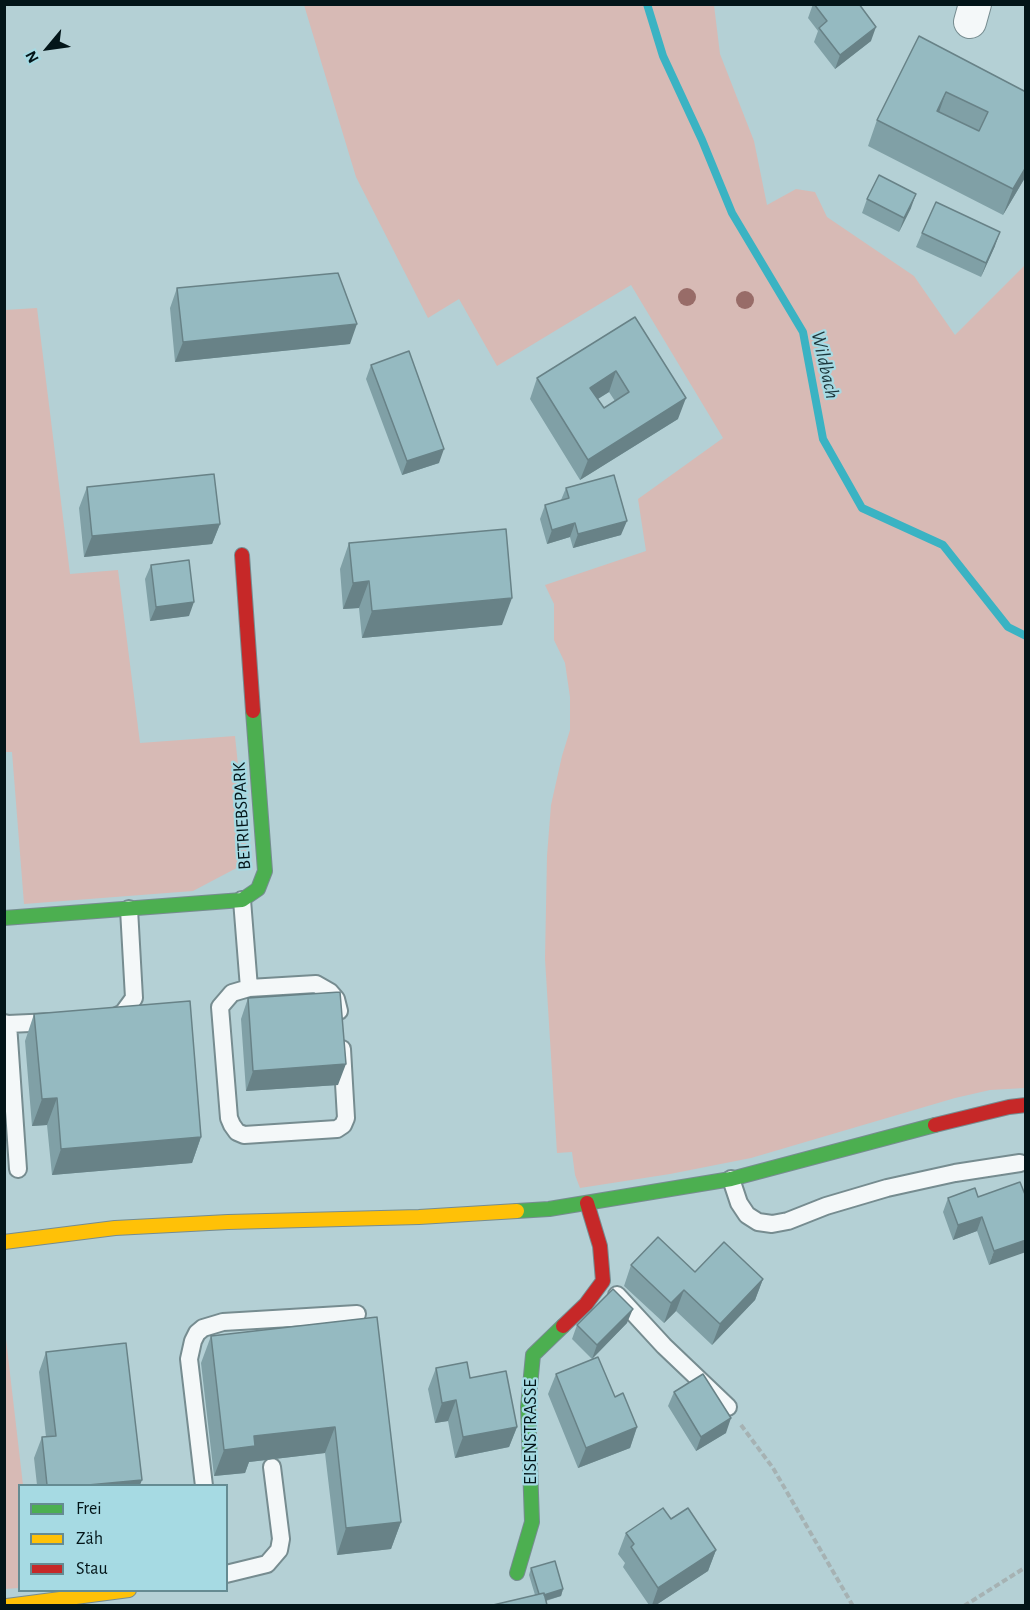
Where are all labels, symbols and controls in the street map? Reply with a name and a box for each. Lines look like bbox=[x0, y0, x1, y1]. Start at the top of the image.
north arrow bbox=[18, 18, 78, 78]
text: N bbox=[23, 48, 42, 65]
water label: Wildbach bbox=[806, 329, 844, 401]
street label: BETRIEBSPARK bbox=[228, 762, 256, 870]
street label: EISENSTRASSE bbox=[520, 1379, 542, 1485]
legend bbox=[18, 1484, 228, 1592]
text: Frei bbox=[76, 1500, 102, 1518]
text: Zäh bbox=[76, 1530, 103, 1548]
text: Stau bbox=[76, 1560, 108, 1578]

